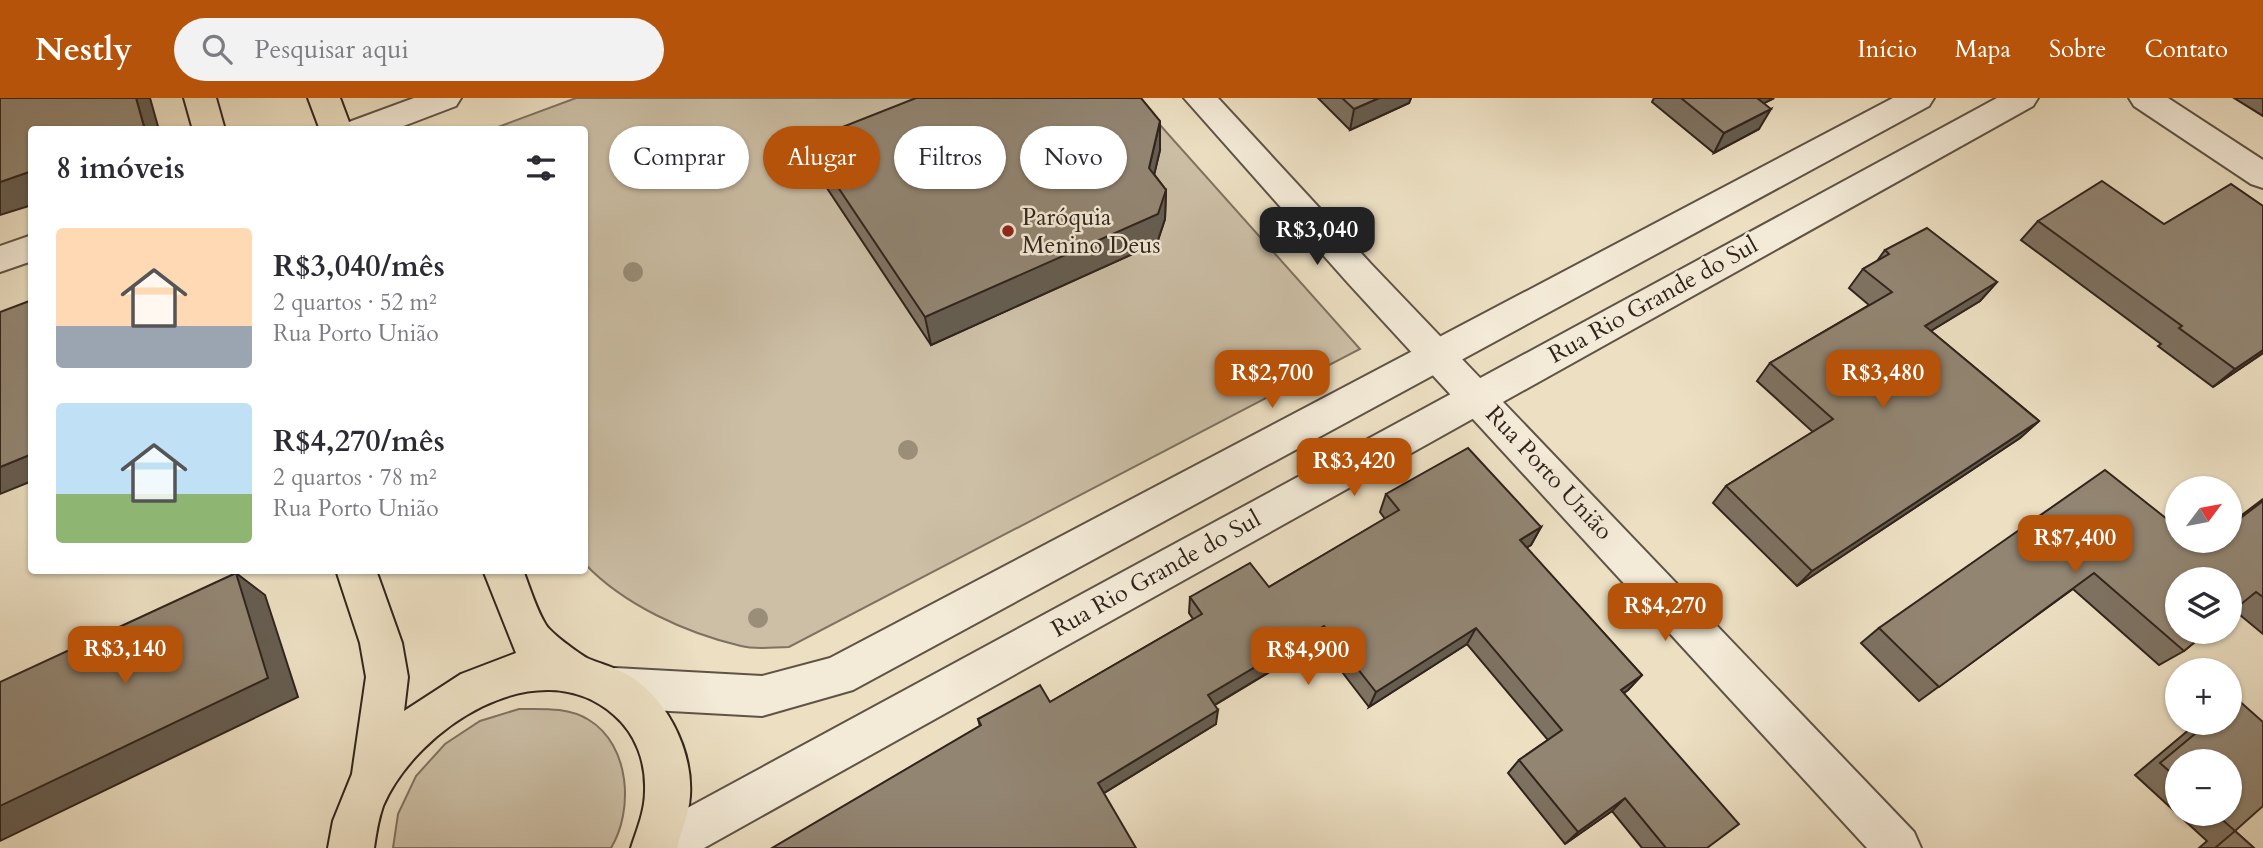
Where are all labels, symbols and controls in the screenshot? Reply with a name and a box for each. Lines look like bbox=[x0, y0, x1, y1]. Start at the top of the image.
search box bbox=[174, 18, 664, 81]
text: Nestly bbox=[35, 27, 132, 72]
icon: search bbox=[198, 30, 236, 68]
text: Pesquisar aqui bbox=[254, 32, 409, 67]
text: Início bbox=[1858, 33, 1917, 66]
text: Mapa bbox=[1955, 33, 2011, 66]
text: Sobre bbox=[2049, 33, 2107, 66]
text: Contato bbox=[2145, 33, 2228, 66]
chip: Comprar bbox=[609, 126, 749, 189]
chip: Alugar bbox=[763, 126, 880, 189]
chip: Filtros bbox=[894, 126, 1006, 189]
chip: Novo bbox=[1020, 126, 1127, 189]
text: 8 imóveis bbox=[56, 148, 185, 189]
icon: filters bbox=[522, 149, 560, 187]
place label: Paróquia Menino Deus bbox=[1022, 201, 1161, 262]
pin: R$3,040 bbox=[1252, 208, 1382, 267]
text: R$3,040 bbox=[1276, 214, 1358, 245]
marker: Paróquia Menino Deus bbox=[1000, 223, 1016, 239]
street label: Rua Rio Grande do Sul bbox=[1542, 229, 1764, 371]
text: R$3,040/mês bbox=[273, 246, 445, 287]
icon: home bbox=[112, 256, 196, 340]
text: 2 quartos · 52 m² bbox=[273, 287, 437, 318]
text: Rua Porto União bbox=[273, 318, 439, 349]
pin: R$2,700 bbox=[1207, 350, 1337, 410]
pin: R$3,480 bbox=[1818, 350, 1948, 410]
text: R$2,700 bbox=[1231, 357, 1313, 388]
text: R$3,480 bbox=[1842, 357, 1924, 388]
street label: Rua Porto União bbox=[1478, 399, 1620, 548]
text: R$4,270/mês bbox=[273, 421, 445, 462]
icon: home bbox=[112, 431, 196, 515]
pin: R$3,420 bbox=[1289, 438, 1419, 498]
text: R$3,420 bbox=[1313, 445, 1395, 476]
text: 2 quartos · 78 m² bbox=[273, 462, 437, 493]
north arrow bbox=[2165, 476, 2242, 553]
map controls bbox=[2165, 476, 2242, 826]
text: Rua Porto União bbox=[273, 493, 439, 524]
street label: Rua Rio Grande do Sul bbox=[1045, 503, 1267, 645]
pin: R$7,400 bbox=[2010, 516, 2140, 575]
text: R$7,400 bbox=[2034, 522, 2116, 553]
button: layers bbox=[2165, 567, 2242, 644]
pin: R$4,270 bbox=[1600, 584, 1730, 643]
text: R$4,270 bbox=[1624, 590, 1706, 621]
pin: R$3,140 bbox=[60, 626, 190, 686]
pin: R$4,900 bbox=[1243, 628, 1373, 687]
text: R$3,140 bbox=[84, 633, 166, 664]
text: R$4,900 bbox=[1267, 634, 1349, 665]
button: + bbox=[2165, 658, 2242, 735]
button: − bbox=[2165, 749, 2242, 826]

